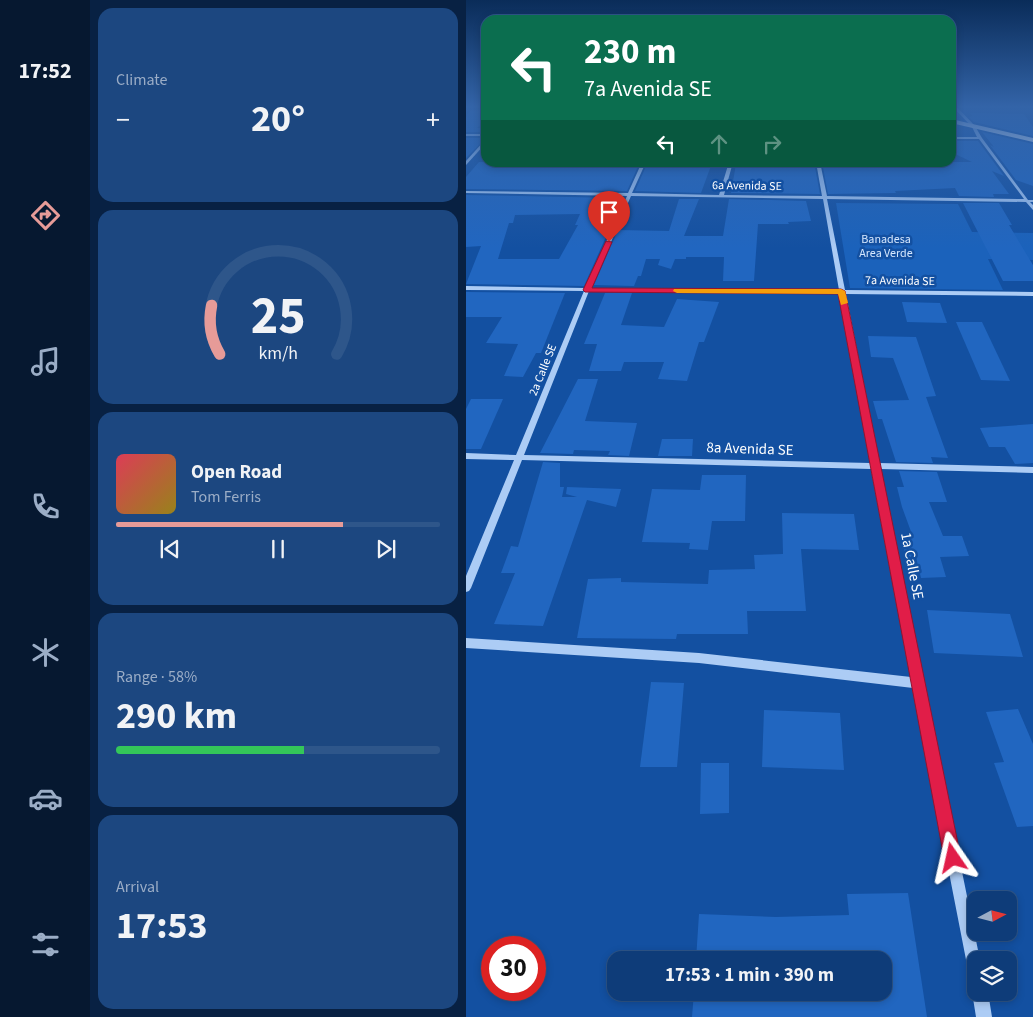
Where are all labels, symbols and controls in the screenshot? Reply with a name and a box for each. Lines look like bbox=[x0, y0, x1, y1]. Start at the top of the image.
text: 230 m bbox=[584, 27, 676, 77]
icon: left bbox=[501, 35, 566, 100]
text: 17:52 bbox=[18, 55, 72, 87]
text: Climate bbox=[116, 69, 167, 91]
text: 7a Avenida SE bbox=[584, 73, 712, 105]
text: 20° bbox=[251, 92, 305, 146]
text: − bbox=[116, 100, 130, 140]
text: + bbox=[426, 100, 440, 140]
icon: left bbox=[652, 130, 680, 158]
icon: ahead bbox=[705, 130, 733, 158]
icon: right bbox=[758, 130, 786, 158]
street label: 6a Avenida SE bbox=[712, 177, 782, 195]
pin bbox=[588, 191, 630, 242]
icon: directions bbox=[28, 198, 63, 233]
icon: arrive bbox=[595, 198, 623, 226]
park label: Banadesa Area Verde bbox=[859, 231, 913, 262]
street label: 7a Avenida SE bbox=[865, 272, 935, 290]
text: 25 bbox=[251, 280, 305, 354]
text: km/h bbox=[258, 341, 298, 366]
street label: 2a Calle SE bbox=[525, 342, 561, 398]
icon: music bbox=[28, 344, 63, 379]
street label: 8a Avenida SE bbox=[706, 437, 794, 461]
text: Open Road bbox=[191, 459, 282, 486]
text: Tom Ferris bbox=[191, 486, 261, 508]
icon: phone bbox=[28, 489, 63, 524]
street label: 1a Calle SE bbox=[895, 531, 929, 602]
icon: previous bbox=[156, 535, 184, 563]
icon: pause bbox=[264, 535, 292, 563]
icon: next bbox=[372, 535, 400, 563]
icon: climate bbox=[28, 635, 63, 670]
text: Range · 58% bbox=[116, 666, 197, 688]
text: 290 km bbox=[116, 689, 237, 743]
icon: car bbox=[28, 781, 63, 816]
position arrow bbox=[926, 831, 978, 883]
text: Arrival bbox=[116, 876, 159, 898]
north arrow bbox=[967, 891, 1017, 941]
map controls bbox=[967, 891, 1017, 1001]
text: 17:53 bbox=[116, 899, 208, 953]
icon: filters bbox=[28, 927, 63, 962]
speed limit sign: 30 bbox=[481, 936, 546, 1001]
button: layers bbox=[967, 951, 1017, 1001]
text: 17:53 · 1 min · 390 m bbox=[665, 962, 834, 989]

